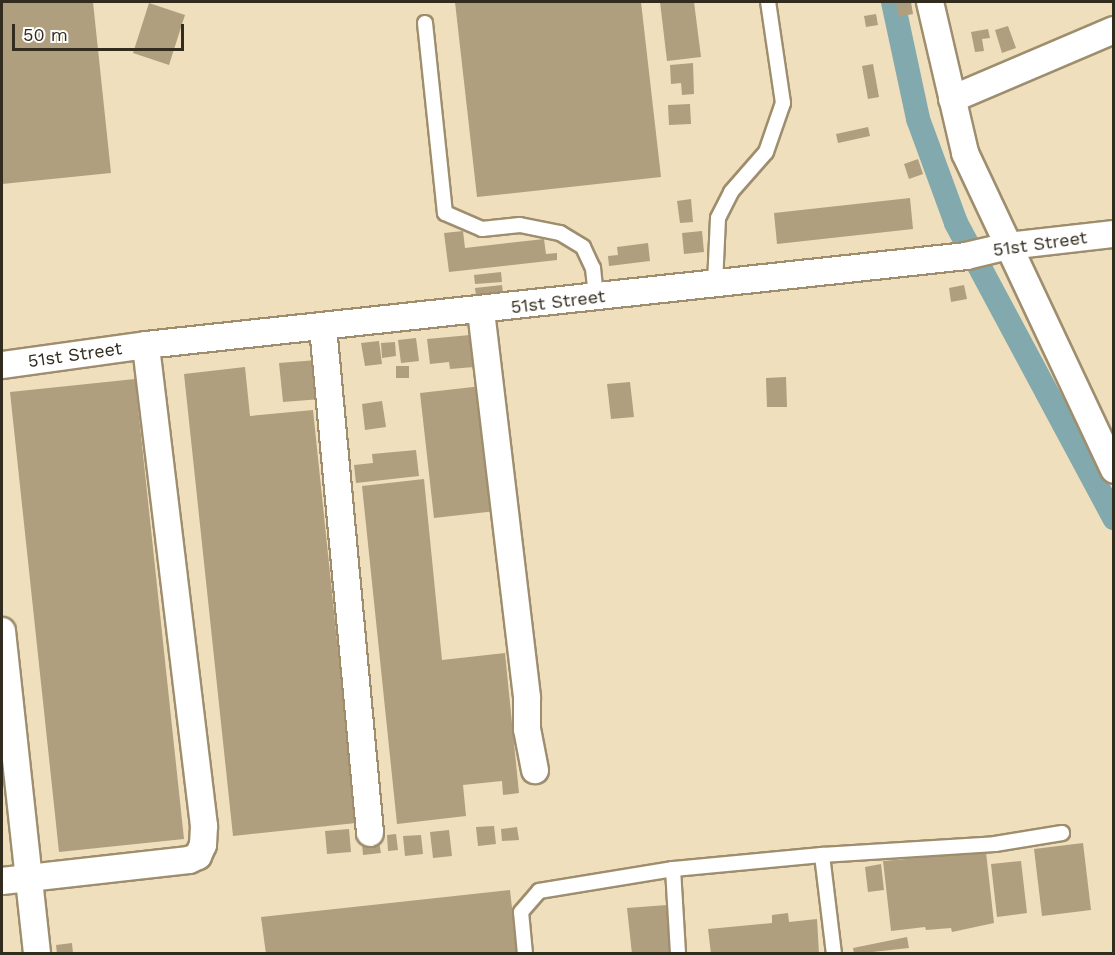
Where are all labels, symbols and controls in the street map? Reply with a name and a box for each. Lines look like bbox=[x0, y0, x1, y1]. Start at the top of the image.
scale bar bbox=[15, 12, 188, 50]
text: 50 m bbox=[23, 24, 68, 45]
street label: 51st Street bbox=[992, 227, 1088, 261]
street label: 51st Street bbox=[510, 286, 606, 318]
street label: 51st Street bbox=[27, 338, 123, 372]

